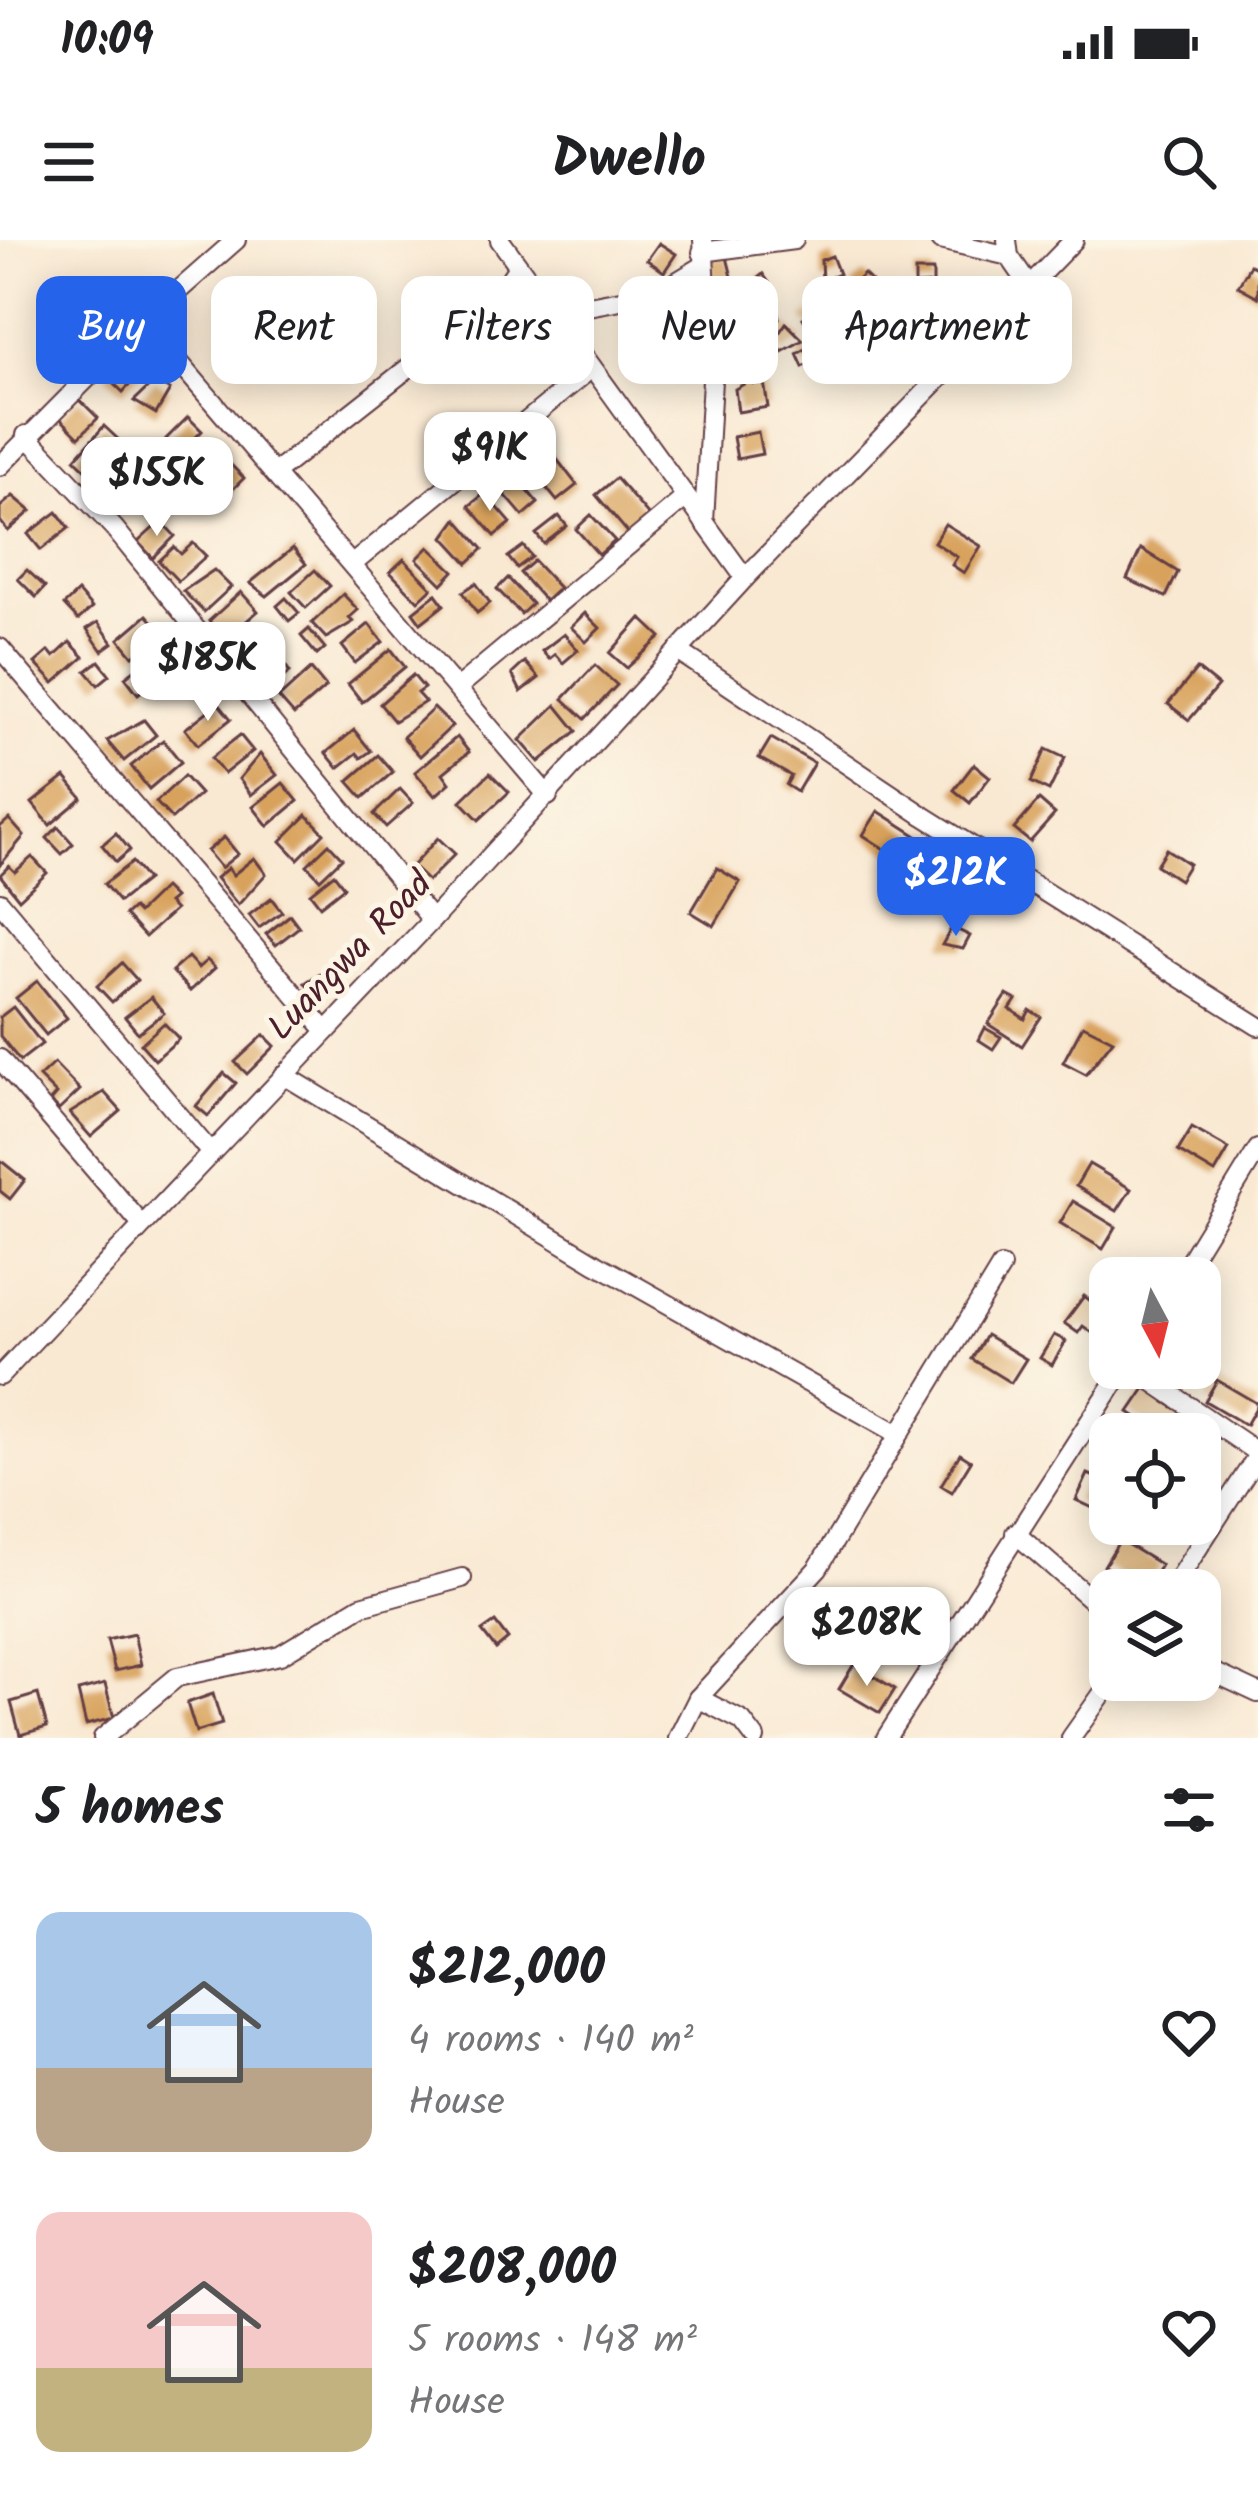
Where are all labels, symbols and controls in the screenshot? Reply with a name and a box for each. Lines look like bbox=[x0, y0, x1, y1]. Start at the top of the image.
text: 10:09 bbox=[60, 6, 154, 78]
text: Dwello bbox=[552, 119, 706, 205]
icon: menu bbox=[36, 129, 102, 195]
icon: search bbox=[1156, 129, 1222, 195]
chip: Buy bbox=[36, 276, 187, 384]
chip: Rent bbox=[211, 276, 377, 384]
chip: Filters bbox=[401, 276, 594, 384]
chip: New bbox=[618, 276, 778, 384]
chip: Apartment bbox=[802, 276, 1072, 384]
pin: $91K bbox=[419, 412, 561, 514]
text: $91K bbox=[451, 420, 529, 482]
pin: $155K bbox=[73, 437, 241, 539]
text: $155K bbox=[108, 445, 206, 507]
pin: $185K bbox=[124, 622, 292, 724]
text: $185K bbox=[157, 630, 259, 692]
pin: $212K bbox=[872, 837, 1040, 939]
text: $212K bbox=[904, 845, 1008, 907]
street label: Luangwa Road bbox=[255, 858, 448, 1055]
north arrow bbox=[1089, 1257, 1221, 1389]
map controls bbox=[1089, 1257, 1221, 1701]
button: locate bbox=[1089, 1413, 1221, 1545]
button: layers bbox=[1089, 1569, 1221, 1701]
pin: $208K bbox=[783, 1587, 951, 1689]
text: $208K bbox=[811, 1595, 923, 1657]
text: 5 homes bbox=[36, 1770, 224, 1851]
icon: filters bbox=[1156, 1777, 1222, 1843]
text: $212,000 bbox=[408, 1930, 605, 2011]
icon: home bbox=[132, 1960, 276, 2104]
icon: heart bbox=[1156, 1999, 1222, 2065]
text: 4 rooms · 140 m² bbox=[408, 2011, 693, 2073]
text: House bbox=[408, 2073, 505, 2135]
text: $208,000 bbox=[408, 2230, 616, 2311]
icon: home bbox=[132, 2260, 276, 2404]
icon: heart bbox=[1156, 2299, 1222, 2365]
text: 5 rooms · 148 m² bbox=[408, 2311, 697, 2373]
text: House bbox=[408, 2373, 505, 2435]

